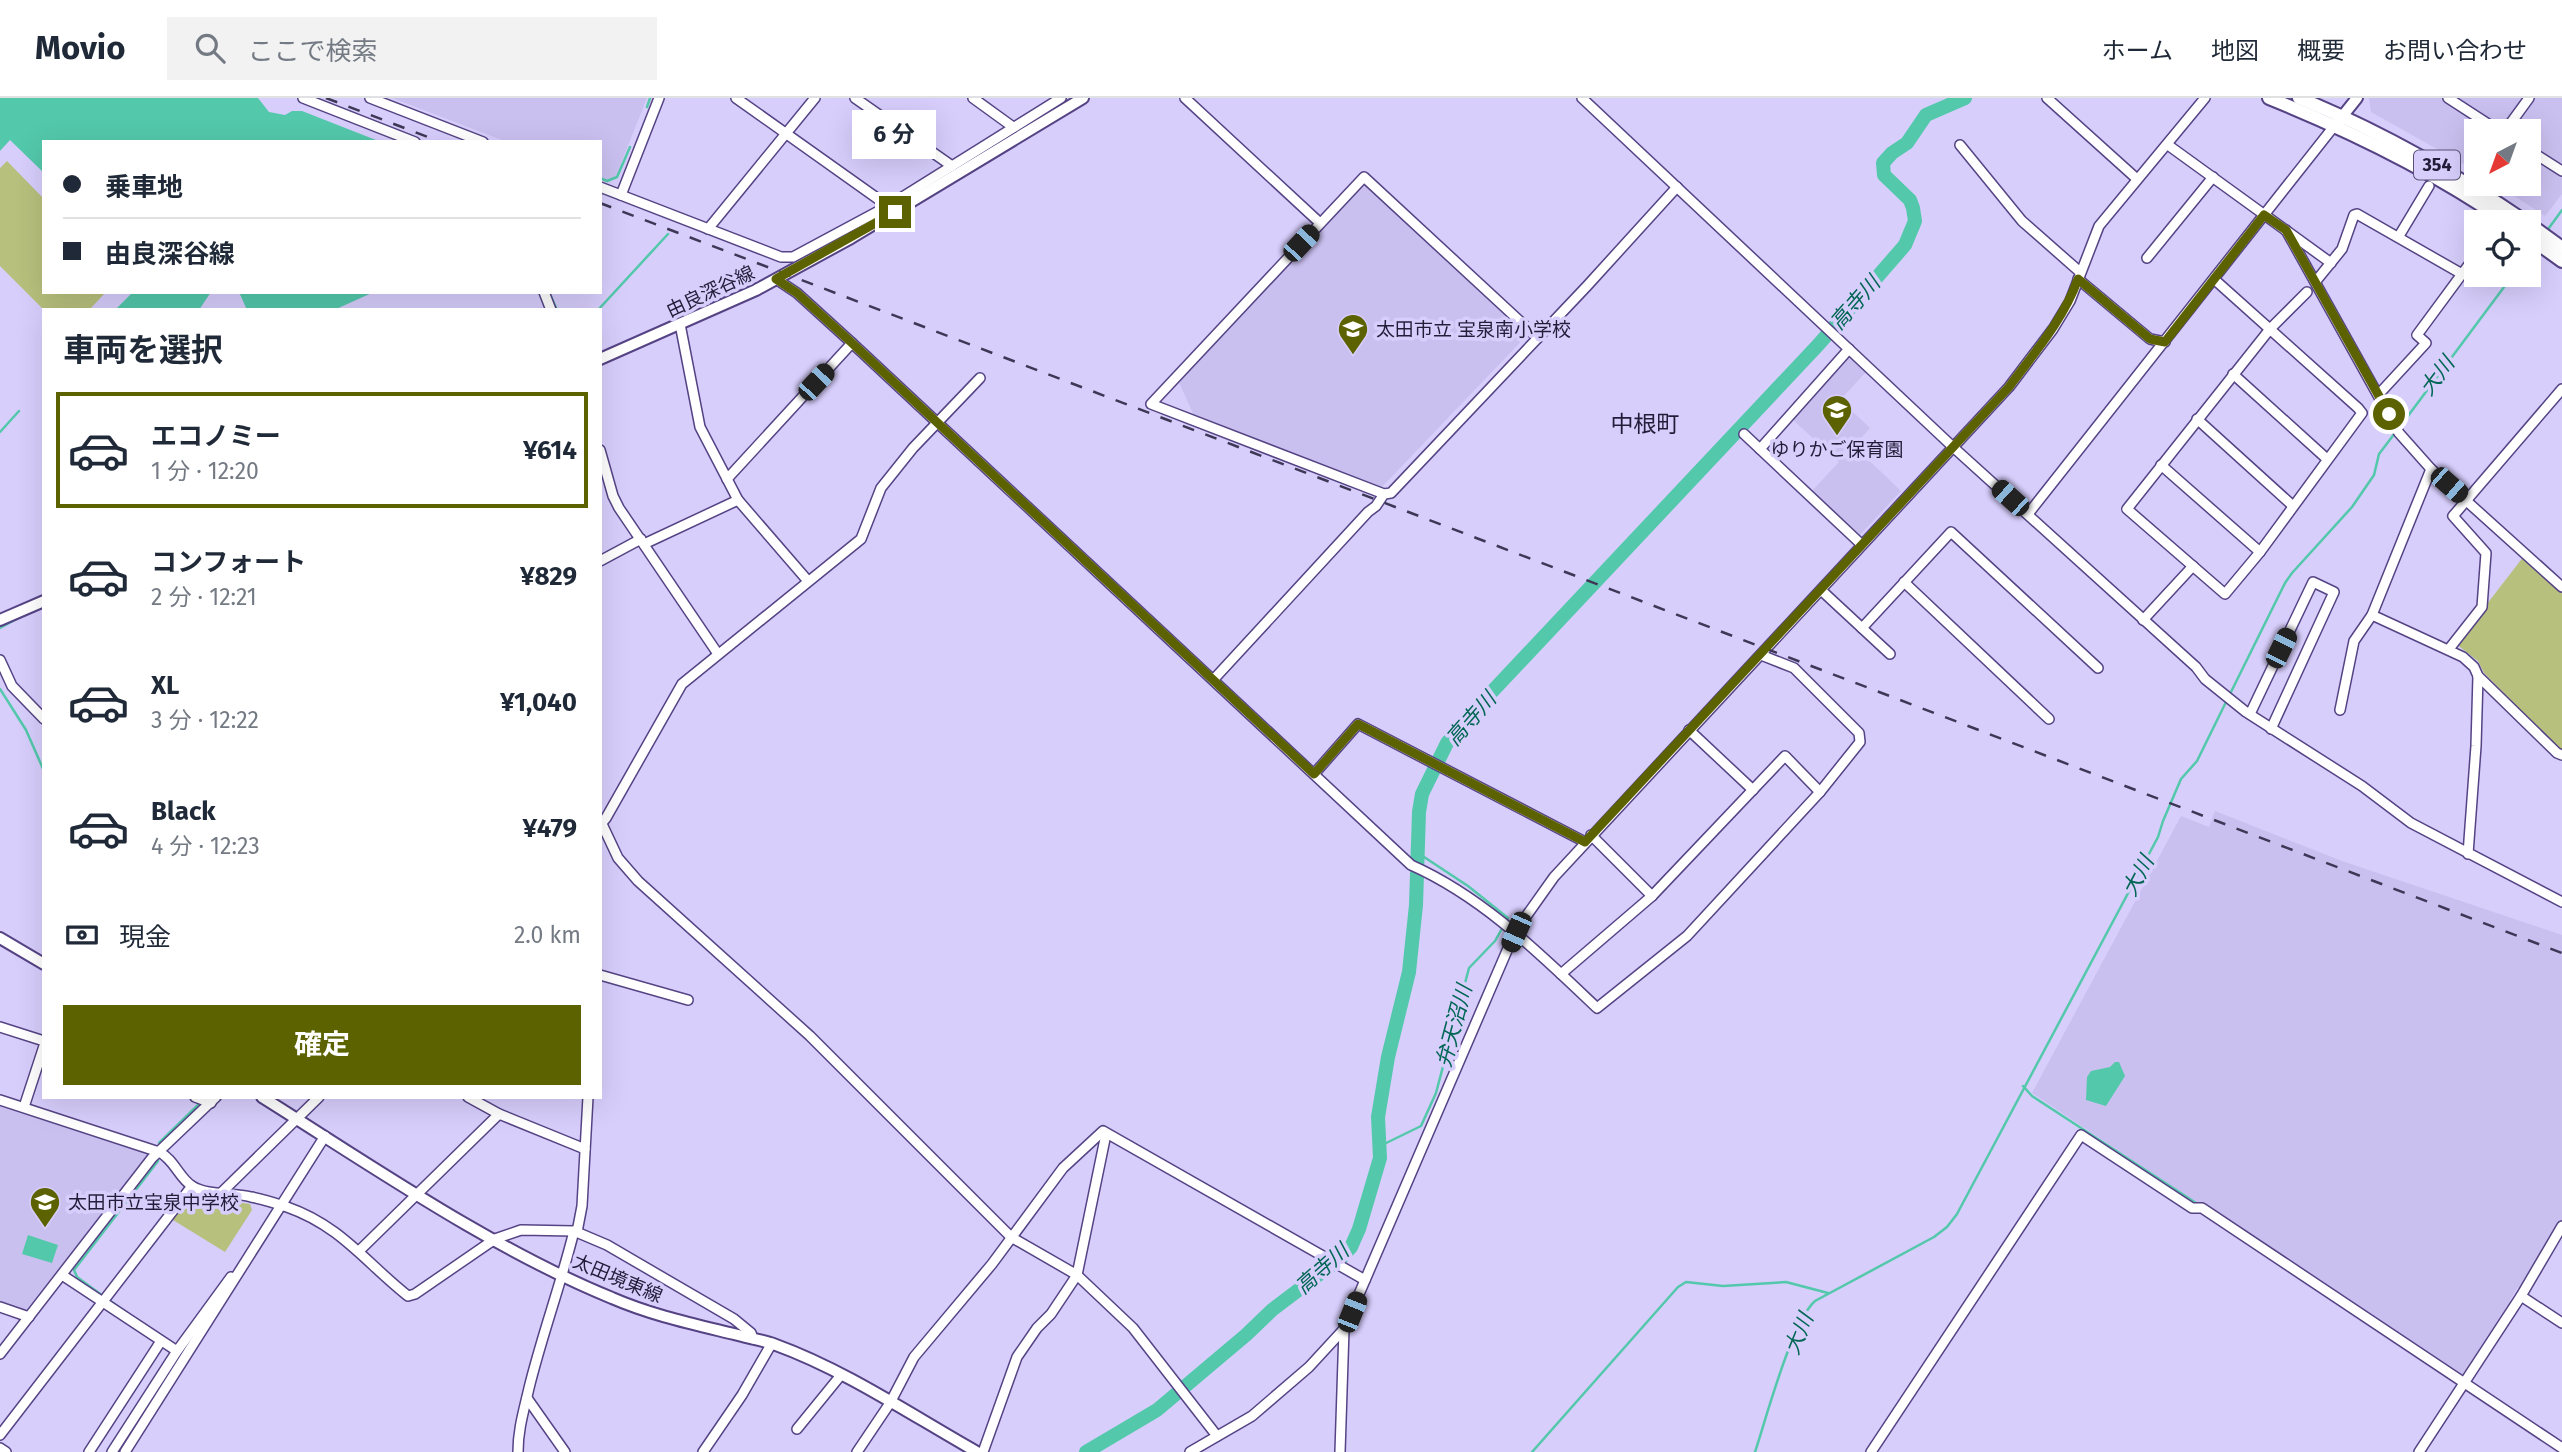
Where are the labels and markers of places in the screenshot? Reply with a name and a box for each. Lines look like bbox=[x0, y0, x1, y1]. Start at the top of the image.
school or university icon: 太田市立 宝泉南小学校 bbox=[1336, 312, 1370, 356]
place label: 太田市立 宝泉南小学校 bbox=[1376, 318, 1571, 341]
school or university icon: ゆりかご保育園 bbox=[1820, 393, 1854, 437]
place label: ゆりかご保育園 bbox=[1770, 438, 1904, 461]
school or university icon: 太田市立宝泉中学校 bbox=[28, 1185, 62, 1229]
place label: 太田市立宝泉中学校 bbox=[68, 1191, 239, 1214]

